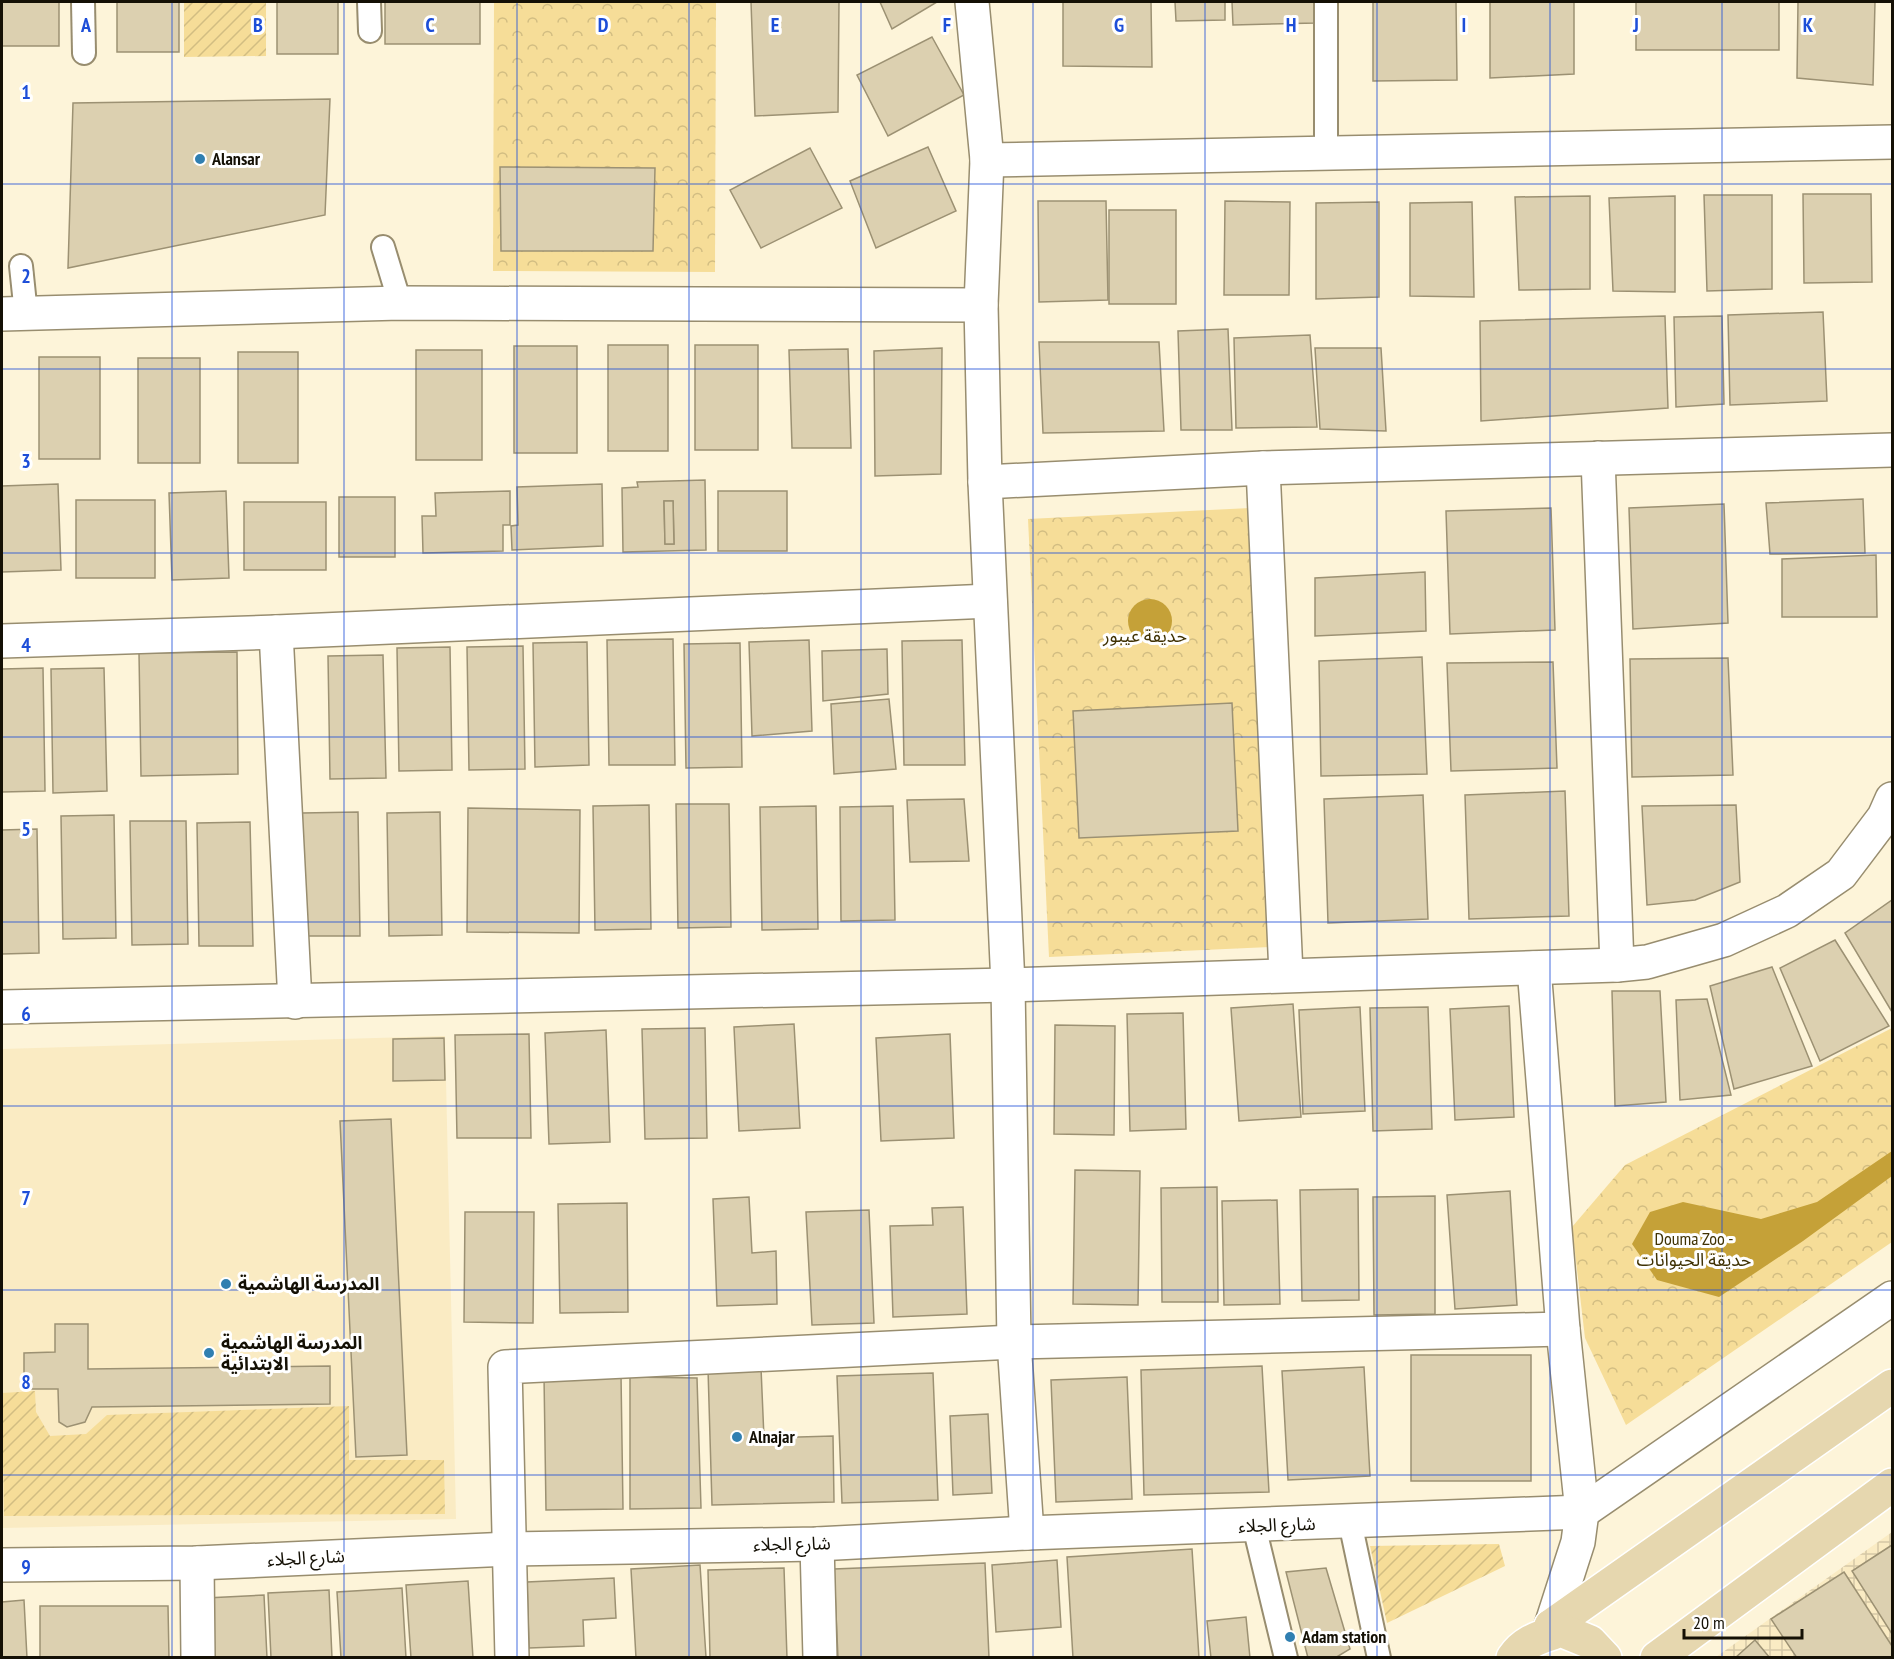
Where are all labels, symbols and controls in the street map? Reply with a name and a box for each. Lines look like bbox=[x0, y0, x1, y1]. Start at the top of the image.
text: A bbox=[80, 12, 92, 38]
text: B bbox=[253, 12, 263, 38]
text: C bbox=[425, 12, 435, 38]
text: D bbox=[598, 12, 609, 38]
text: E bbox=[771, 12, 779, 38]
text: F bbox=[943, 12, 951, 38]
text: G bbox=[1114, 12, 1124, 38]
text: H bbox=[1286, 12, 1296, 38]
text: I bbox=[1462, 12, 1466, 38]
text: J bbox=[1632, 12, 1639, 38]
text: K bbox=[1803, 12, 1814, 38]
text: 1 bbox=[21, 79, 31, 105]
place label: Alansar bbox=[211, 147, 261, 170]
marker: Alansar bbox=[193, 152, 207, 166]
text: 2 bbox=[21, 263, 31, 289]
text: 3 bbox=[21, 448, 31, 474]
park label: حديقة عيبور bbox=[1102, 624, 1187, 647]
text: 4 bbox=[21, 632, 31, 658]
text: 5 bbox=[21, 816, 31, 842]
text: 6 bbox=[21, 1001, 31, 1027]
text: 7 bbox=[21, 1185, 31, 1211]
park label: Douma Zoo - حديقة الحيوانات bbox=[1637, 1227, 1751, 1271]
place label: المدرسة الهاشمية bbox=[238, 1272, 379, 1295]
marker: المدرسة الهاشمية bbox=[219, 1277, 233, 1291]
place label: المدرسة الهاشمية الابتدائية bbox=[221, 1331, 362, 1375]
marker: المدرسة الهاشمية الابتدائية bbox=[202, 1346, 216, 1360]
text: 8 bbox=[21, 1369, 31, 1395]
place label: Alnajar bbox=[748, 1425, 795, 1448]
marker: Alnajar bbox=[730, 1430, 744, 1444]
street label: شارع الجلاء bbox=[1238, 1512, 1316, 1540]
street label: شارع الجلاء bbox=[753, 1531, 831, 1559]
street label: شارع الجلاء bbox=[267, 1544, 345, 1574]
text: 9 bbox=[21, 1554, 31, 1580]
scale bar bbox=[1684, 1602, 1802, 1640]
text: 20 m bbox=[1693, 1611, 1725, 1634]
place label: Adam station bbox=[1301, 1625, 1386, 1648]
marker: Adam station bbox=[1283, 1630, 1297, 1644]

